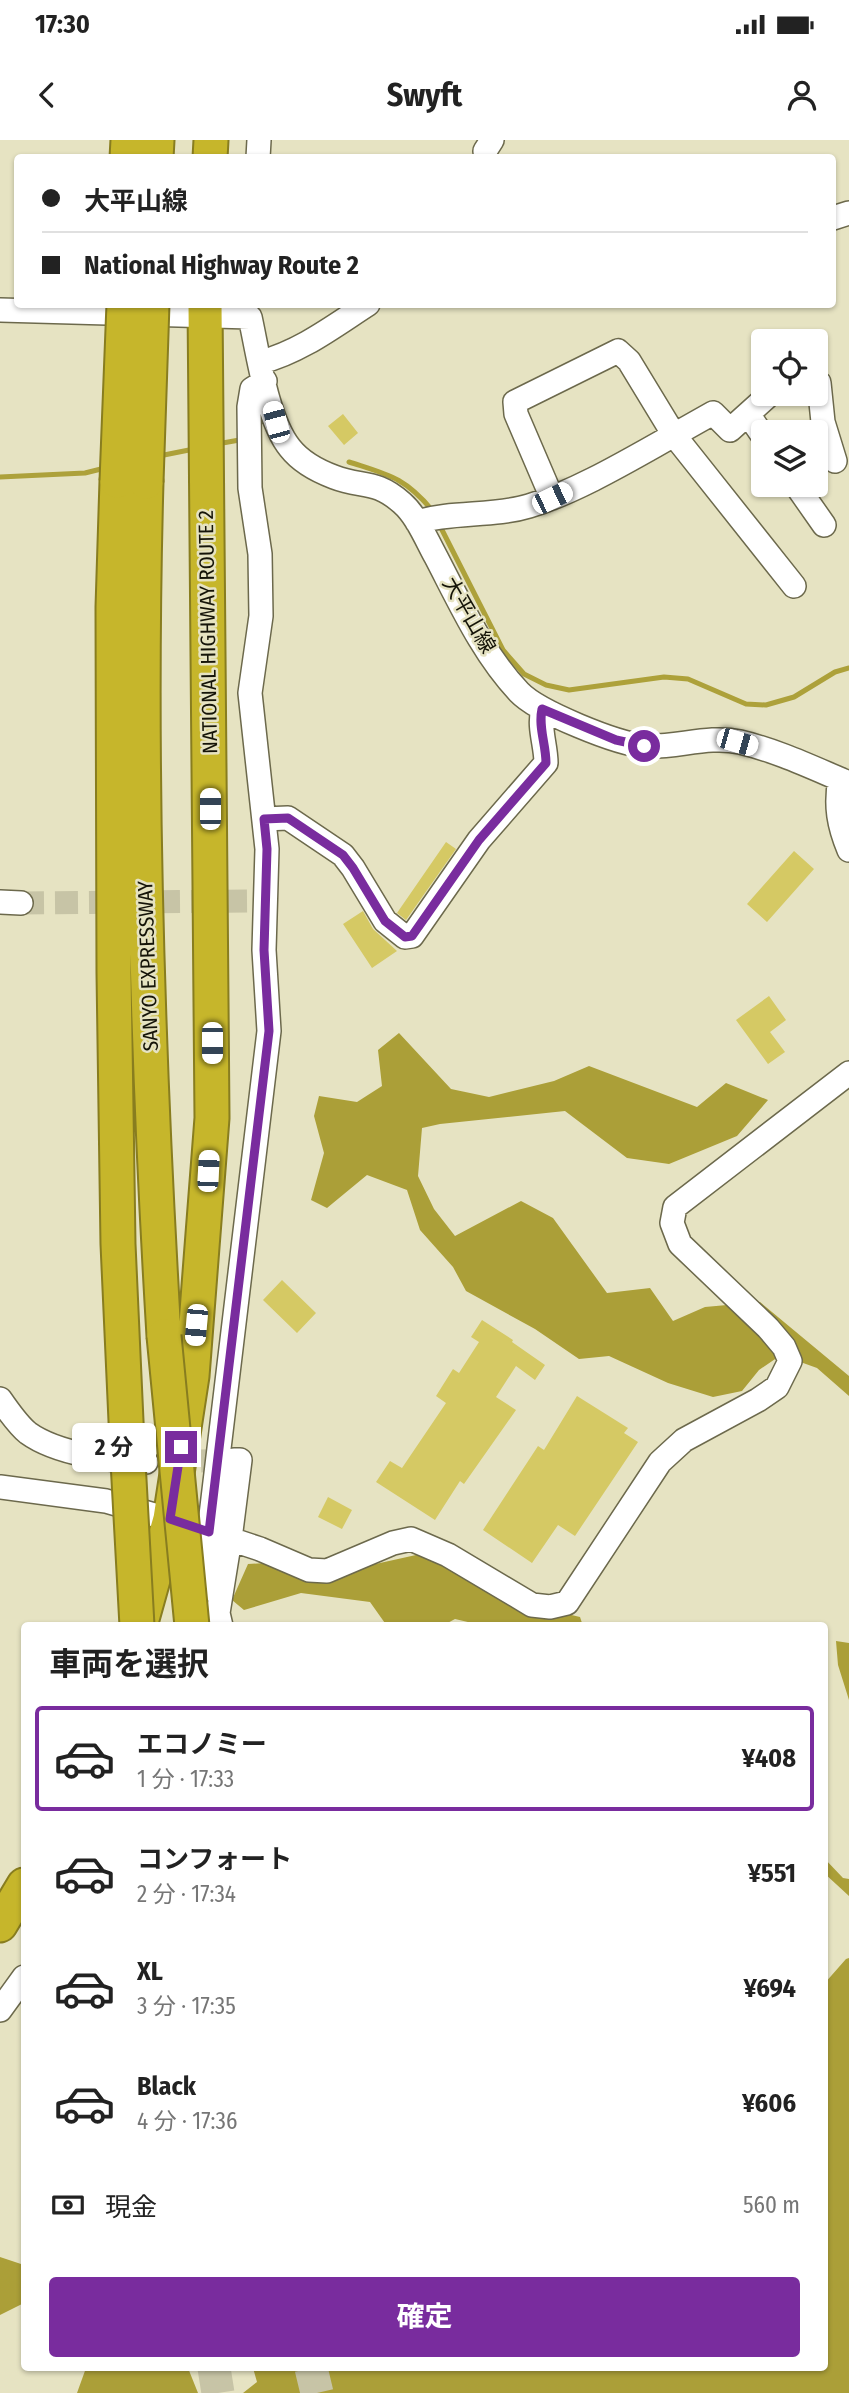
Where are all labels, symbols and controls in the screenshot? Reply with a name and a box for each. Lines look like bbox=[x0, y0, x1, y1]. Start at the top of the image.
text: 17:30 bbox=[35, 9, 90, 40]
icon: back bbox=[28, 76, 66, 114]
text: Swyft bbox=[387, 76, 462, 114]
icon: person bbox=[783, 76, 821, 114]
text: 大平山線 bbox=[84, 186, 188, 217]
text: National Highway Route 2 bbox=[84, 250, 359, 281]
map controls bbox=[751, 329, 828, 497]
button: locate bbox=[751, 329, 828, 406]
car bbox=[261, 399, 292, 445]
button: layers bbox=[751, 420, 828, 497]
car bbox=[529, 479, 576, 517]
street label: NATIONAL HIGHWAY ROUTE 2 bbox=[193, 510, 223, 754]
street label: 大平山線 bbox=[437, 572, 501, 658]
car bbox=[714, 726, 761, 758]
route start bbox=[628, 730, 660, 762]
car bbox=[200, 788, 221, 830]
street label: SANYO EXPRESSWAY bbox=[132, 880, 164, 1052]
car bbox=[202, 1022, 223, 1064]
car bbox=[197, 1149, 220, 1193]
car bbox=[184, 1303, 209, 1347]
callout: 2 分 bbox=[72, 1422, 156, 1472]
route end bbox=[165, 1431, 197, 1463]
text: 2 分 bbox=[95, 1433, 133, 1461]
text: 車両を選択 bbox=[49, 1645, 209, 1683]
icon: car bbox=[53, 1727, 116, 1790]
text: エコノミー bbox=[137, 1729, 267, 1760]
text: ¥408 bbox=[742, 1743, 796, 1774]
text: 1 分 · 17:33 bbox=[137, 1765, 234, 1793]
icon: car bbox=[53, 1842, 116, 1905]
text: コンフォート bbox=[137, 1844, 292, 1875]
text: ¥551 bbox=[748, 1858, 796, 1889]
text: 2 分 · 17:34 bbox=[137, 1880, 236, 1908]
text: XL bbox=[137, 1956, 163, 1987]
icon: car bbox=[53, 1957, 116, 2020]
text: ¥694 bbox=[743, 1973, 796, 2004]
text: 3 分 · 17:35 bbox=[137, 1992, 236, 2020]
text: Black bbox=[137, 2071, 196, 2102]
icon: car bbox=[53, 2072, 116, 2135]
text: ¥606 bbox=[742, 2088, 796, 2119]
text: 4 分 · 17:36 bbox=[137, 2107, 237, 2135]
icon: cash bbox=[49, 2186, 87, 2224]
text: 560 m bbox=[743, 2191, 800, 2219]
text: 現金 bbox=[105, 2192, 157, 2223]
button: 確定 bbox=[49, 2277, 800, 2357]

